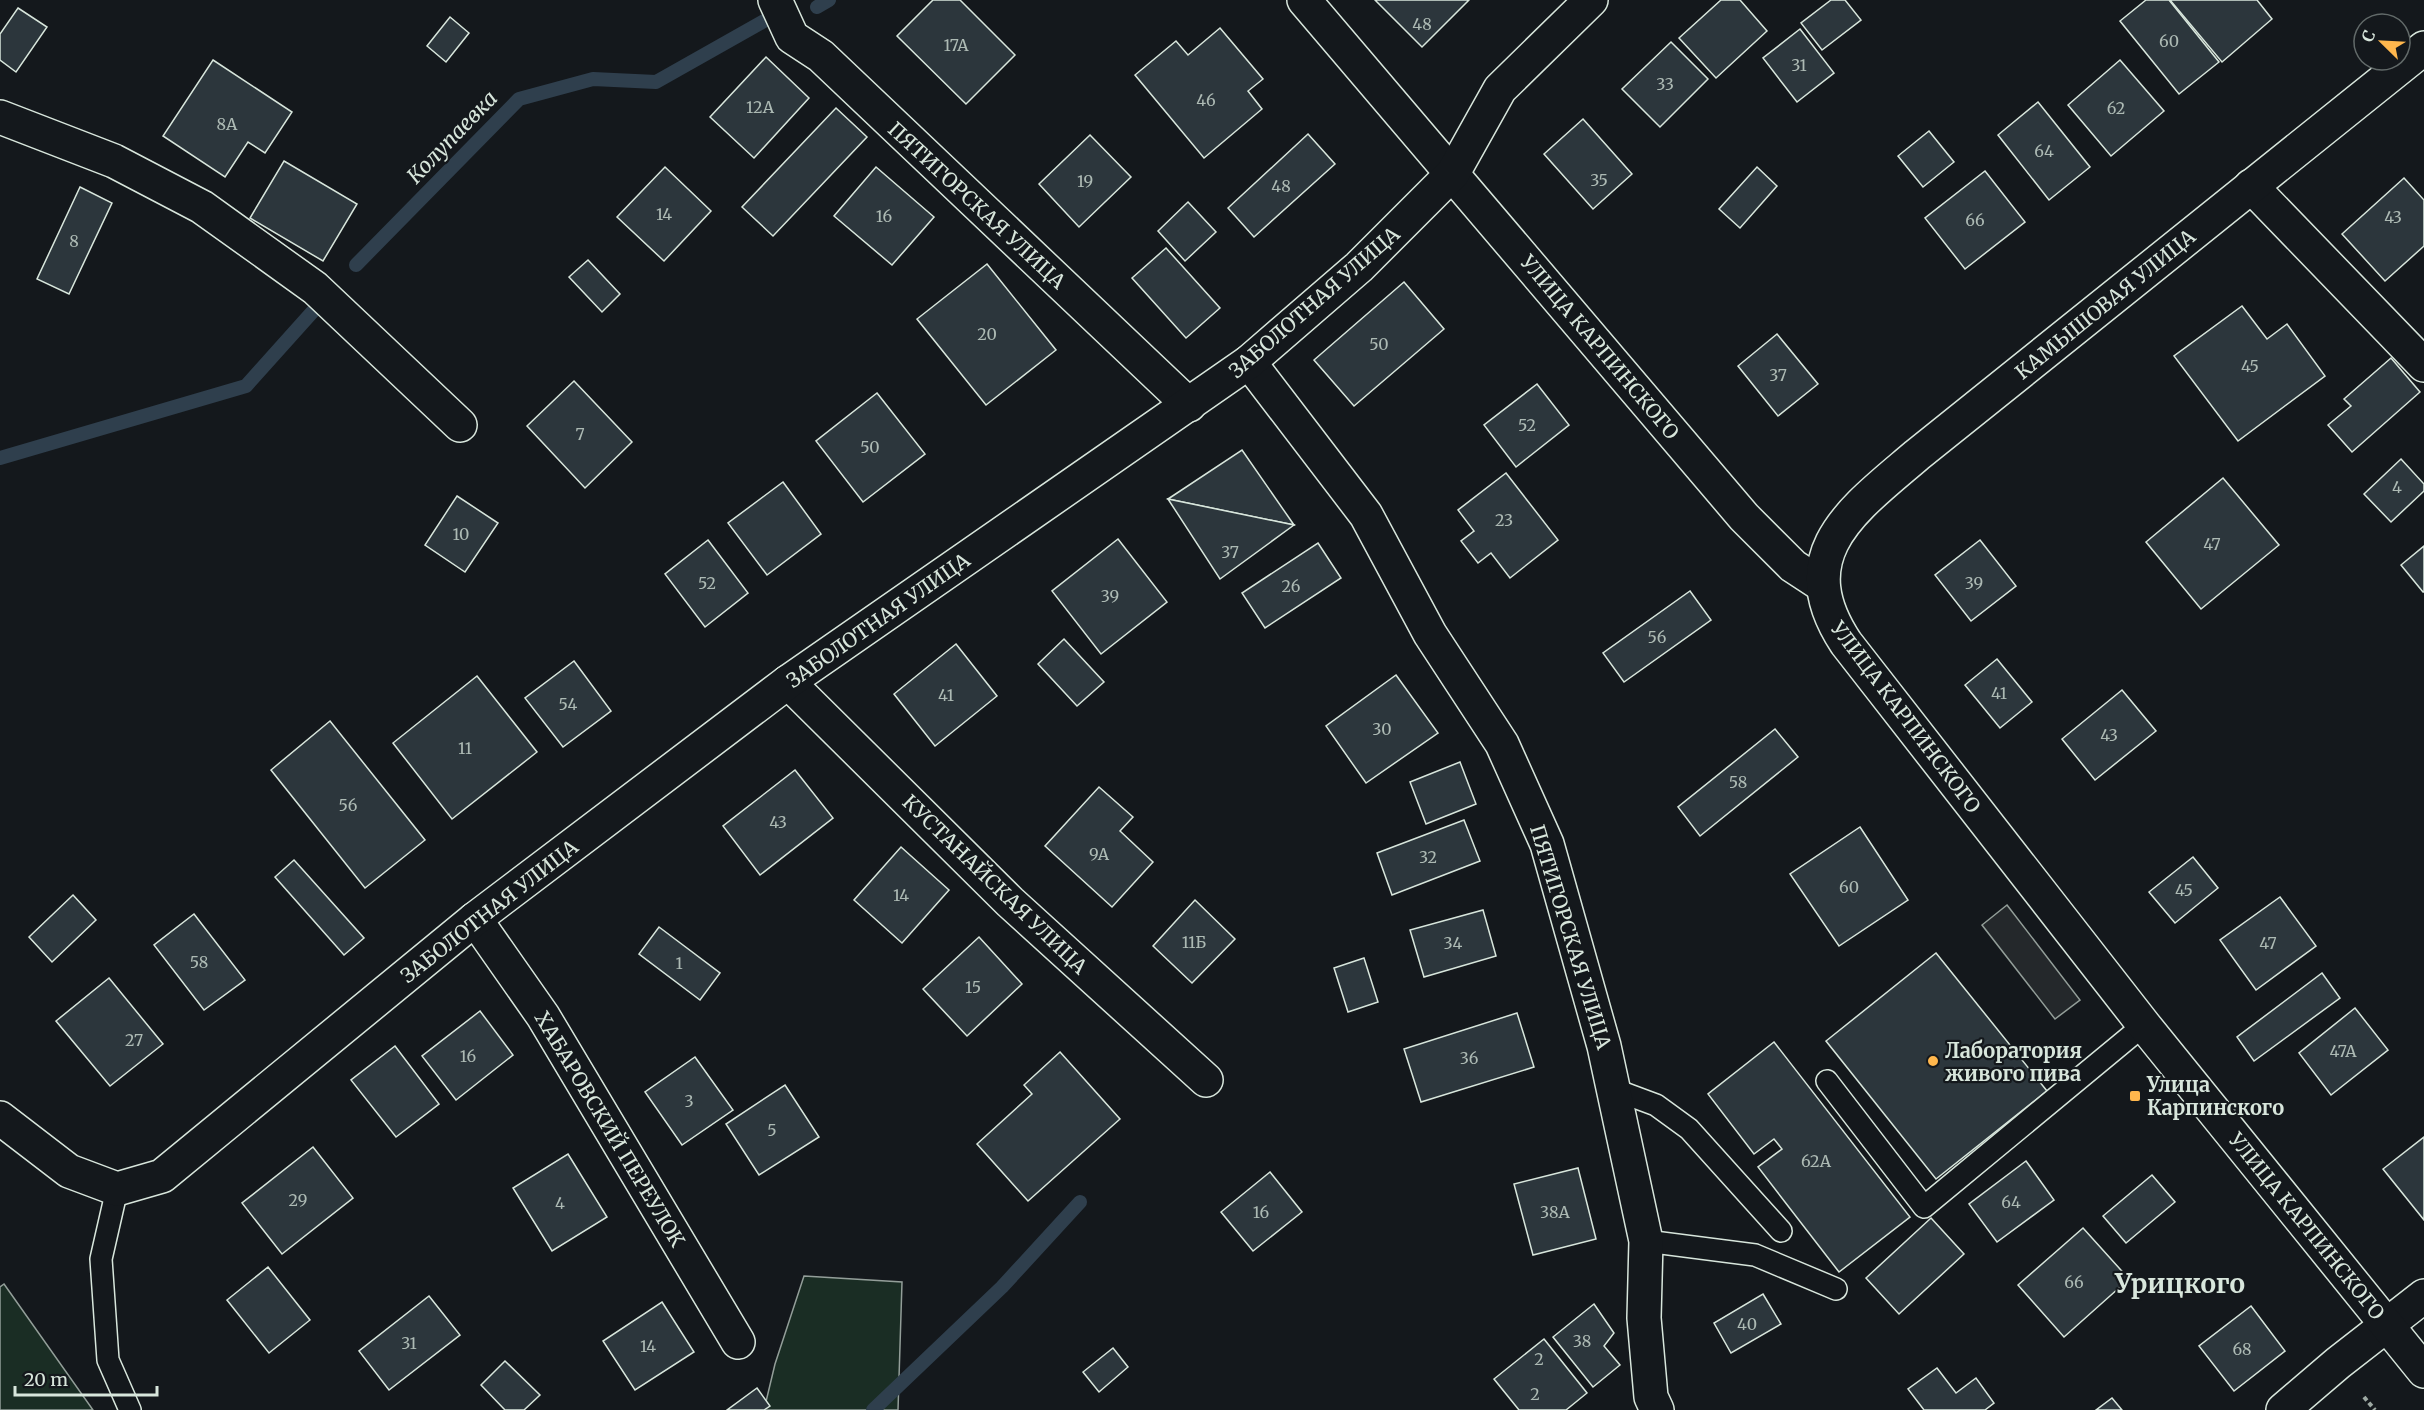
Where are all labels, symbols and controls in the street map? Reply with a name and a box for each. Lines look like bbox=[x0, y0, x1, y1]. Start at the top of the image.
north arrow bbox=[2352, 12, 2412, 72]
house number: 48 bbox=[1412, 14, 1432, 34]
text: С bbox=[2357, 27, 2380, 45]
house number: 60 bbox=[2159, 31, 2179, 51]
house number: 17А bbox=[943, 35, 969, 55]
house number: 31 bbox=[1791, 55, 1807, 75]
house number: 33 bbox=[1656, 74, 1674, 94]
water label: Колупаевка bbox=[401, 85, 503, 189]
house number: 46 bbox=[1196, 90, 1216, 110]
house number: 12А bbox=[746, 97, 775, 117]
house number: 62 bbox=[2107, 98, 2125, 118]
house number: 8А bbox=[217, 114, 238, 134]
street label: ПЯТИГОРСКАЯ УЛИЦА bbox=[883, 116, 1072, 294]
house number: 64 bbox=[2034, 141, 2054, 161]
house number: 35 bbox=[1590, 170, 1608, 190]
house number: 19 bbox=[1077, 171, 1093, 191]
house number: 48 bbox=[1271, 176, 1291, 196]
house number: 14 bbox=[656, 204, 672, 224]
house number: 16 bbox=[876, 206, 892, 226]
house number: 43 bbox=[2384, 207, 2402, 227]
house number: 66 bbox=[1965, 210, 1985, 230]
street label: ЗАБОЛОТНАЯ УЛИЦА bbox=[1224, 220, 1405, 383]
street label: КАМЫШОВАЯ УЛИЦА bbox=[2010, 223, 2201, 384]
house number: 8 bbox=[69, 231, 79, 251]
street label: УЛИЦА КАРПИНСКОГО bbox=[1515, 249, 1685, 444]
house number: 20 bbox=[977, 324, 997, 344]
house number: 50 bbox=[1369, 334, 1389, 354]
house number: 45 bbox=[2241, 356, 2259, 376]
house number: 37 bbox=[1769, 365, 1787, 385]
house number: 52 bbox=[1518, 415, 1536, 435]
house number: 7 bbox=[575, 424, 585, 444]
house number: 50 bbox=[860, 437, 880, 457]
house number: 4 bbox=[2392, 477, 2402, 497]
house number: 23 bbox=[1495, 510, 1513, 530]
house number: 10 bbox=[453, 524, 469, 544]
house number: 47 bbox=[2203, 534, 2221, 554]
house number: 37 bbox=[1221, 542, 1239, 562]
street label: ЗАБОЛОТНАЯ УЛИЦА bbox=[782, 547, 975, 693]
house number: 52 bbox=[698, 573, 716, 593]
house number: 39 bbox=[1965, 573, 1983, 593]
house number: 26 bbox=[1282, 576, 1301, 596]
house number: 39 bbox=[1101, 586, 1119, 606]
street label: УЛИЦА КАРПИНСКОГО bbox=[1825, 616, 1986, 818]
house number: 56 bbox=[1648, 627, 1667, 647]
house number: 41 bbox=[1991, 683, 2007, 703]
house number: 41 bbox=[938, 685, 954, 705]
house number: 54 bbox=[559, 694, 578, 714]
house number: 30 bbox=[1372, 719, 1392, 739]
house number: 43 bbox=[2100, 725, 2118, 745]
house number: 11 bbox=[458, 738, 472, 758]
house number: 58 bbox=[1729, 772, 1747, 792]
street label: КУСТАНАЙСКАЯ УЛИЦА bbox=[897, 788, 1094, 979]
house number: 56 bbox=[339, 795, 358, 815]
house number: 43 bbox=[769, 812, 787, 832]
street label: ПЯТИГОРСКАЯ УЛИЦА bbox=[1525, 822, 1617, 1053]
street label: ЗАБОЛОТНАЯ УЛИЦА bbox=[395, 834, 583, 988]
house number: 9А bbox=[1089, 844, 1110, 864]
house number: 32 bbox=[1419, 847, 1437, 867]
house number: 60 bbox=[1839, 877, 1859, 897]
house number: 45 bbox=[2175, 880, 2193, 900]
house number: 14 bbox=[893, 885, 909, 905]
house number: 11Б bbox=[1182, 932, 1206, 952]
house number: 34 bbox=[1444, 933, 1463, 953]
house number: 47 bbox=[2259, 933, 2277, 953]
house number: 58 bbox=[190, 952, 208, 972]
house number: 1 bbox=[675, 953, 683, 973]
house number: 15 bbox=[965, 977, 981, 997]
street label: ХАБАРОВСКИЙ ПЕРЕУЛОК bbox=[530, 1006, 691, 1251]
house number: 27 bbox=[125, 1030, 143, 1050]
place label: Лаборатория живого пива bbox=[1945, 1038, 2082, 1086]
house number: 47А bbox=[2329, 1041, 2357, 1061]
house number: 16 bbox=[460, 1046, 476, 1066]
house number: 36 bbox=[1460, 1048, 1479, 1068]
marker: Лаборатория живого пива bbox=[1926, 1054, 1940, 1068]
place label: Улица Карпинского bbox=[2146, 1072, 2284, 1120]
marker: Улица Карпинского bbox=[2128, 1089, 2142, 1103]
house number: 3 bbox=[684, 1091, 694, 1111]
house number: 5 bbox=[767, 1120, 777, 1140]
street label: УЛИЦА КАРПИНСКОГО bbox=[2223, 1127, 2390, 1325]
house number: 62А bbox=[1801, 1151, 1832, 1171]
house number: 29 bbox=[289, 1190, 307, 1210]
house number: 64 bbox=[2001, 1192, 2021, 1212]
house number: 4 bbox=[555, 1193, 565, 1213]
house number: 16 bbox=[1253, 1202, 1269, 1222]
house number: 38А bbox=[1540, 1202, 1571, 1222]
district label: Урицкого bbox=[2114, 1267, 2245, 1300]
house number: 66 bbox=[2064, 1272, 2084, 1292]
house number: 40 bbox=[1737, 1314, 1757, 1334]
house number: 38 bbox=[1573, 1331, 1591, 1351]
house number: 31 bbox=[401, 1333, 417, 1353]
house number: 14 bbox=[640, 1336, 656, 1356]
house number: 68 bbox=[2232, 1339, 2252, 1359]
house number: 2 bbox=[1534, 1349, 1544, 1369]
scale bar bbox=[15, 1359, 158, 1397]
text: 20 m bbox=[24, 1368, 68, 1391]
house number: 2 bbox=[1530, 1384, 1540, 1404]

